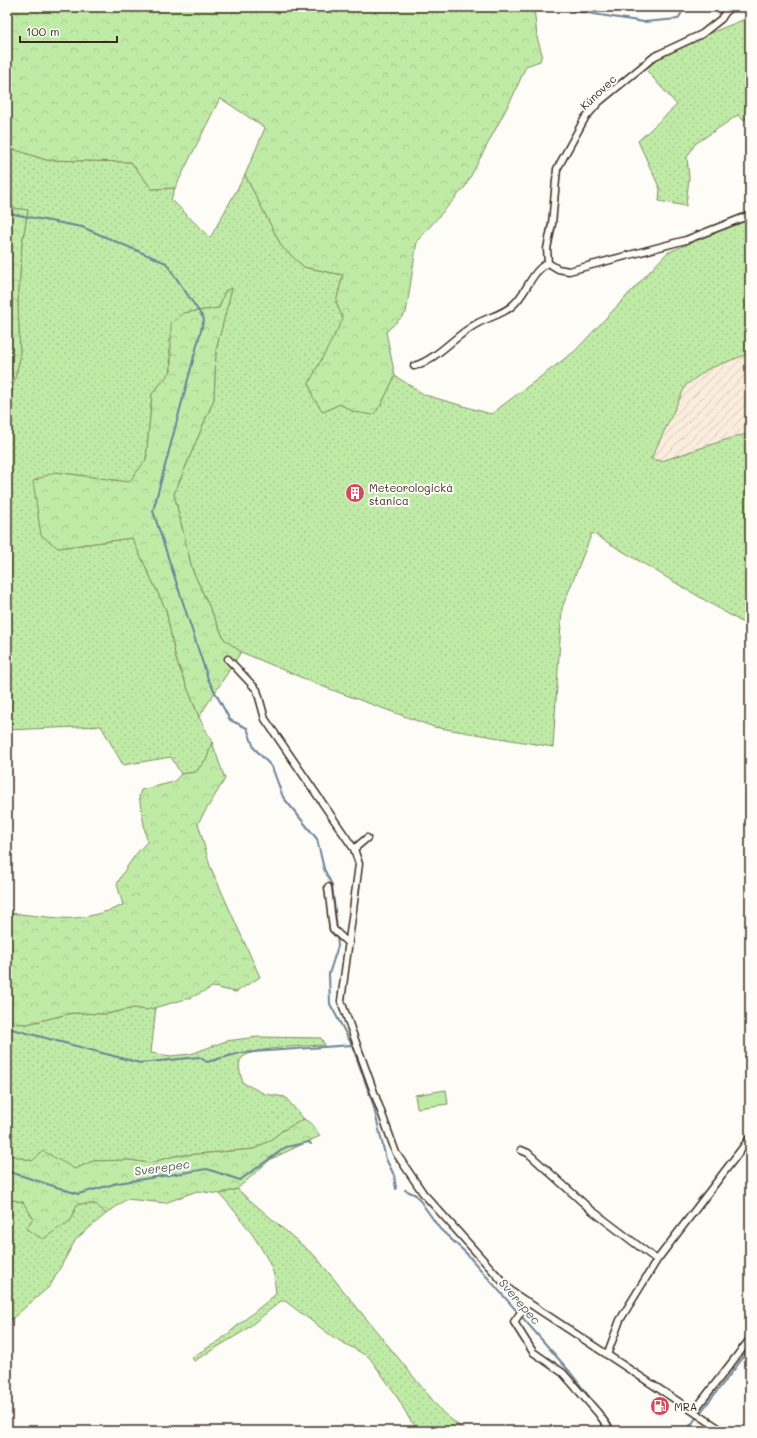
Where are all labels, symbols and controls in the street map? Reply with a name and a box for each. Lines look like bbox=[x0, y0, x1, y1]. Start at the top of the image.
scale bar bbox=[20, 18, 117, 44]
text: 100 m bbox=[26, 23, 60, 39]
street label: Kúnovec bbox=[577, 71, 619, 113]
place label: Meteorologická stanica bbox=[369, 480, 453, 508]
building icon: Meteorologická stanica bbox=[344, 482, 366, 504]
water label: Sverepec bbox=[133, 1155, 191, 1179]
water label: Sverepec bbox=[496, 1275, 544, 1327]
fuel station icon: MRA bbox=[649, 1395, 671, 1417]
place label: MRA bbox=[674, 1399, 697, 1414]

